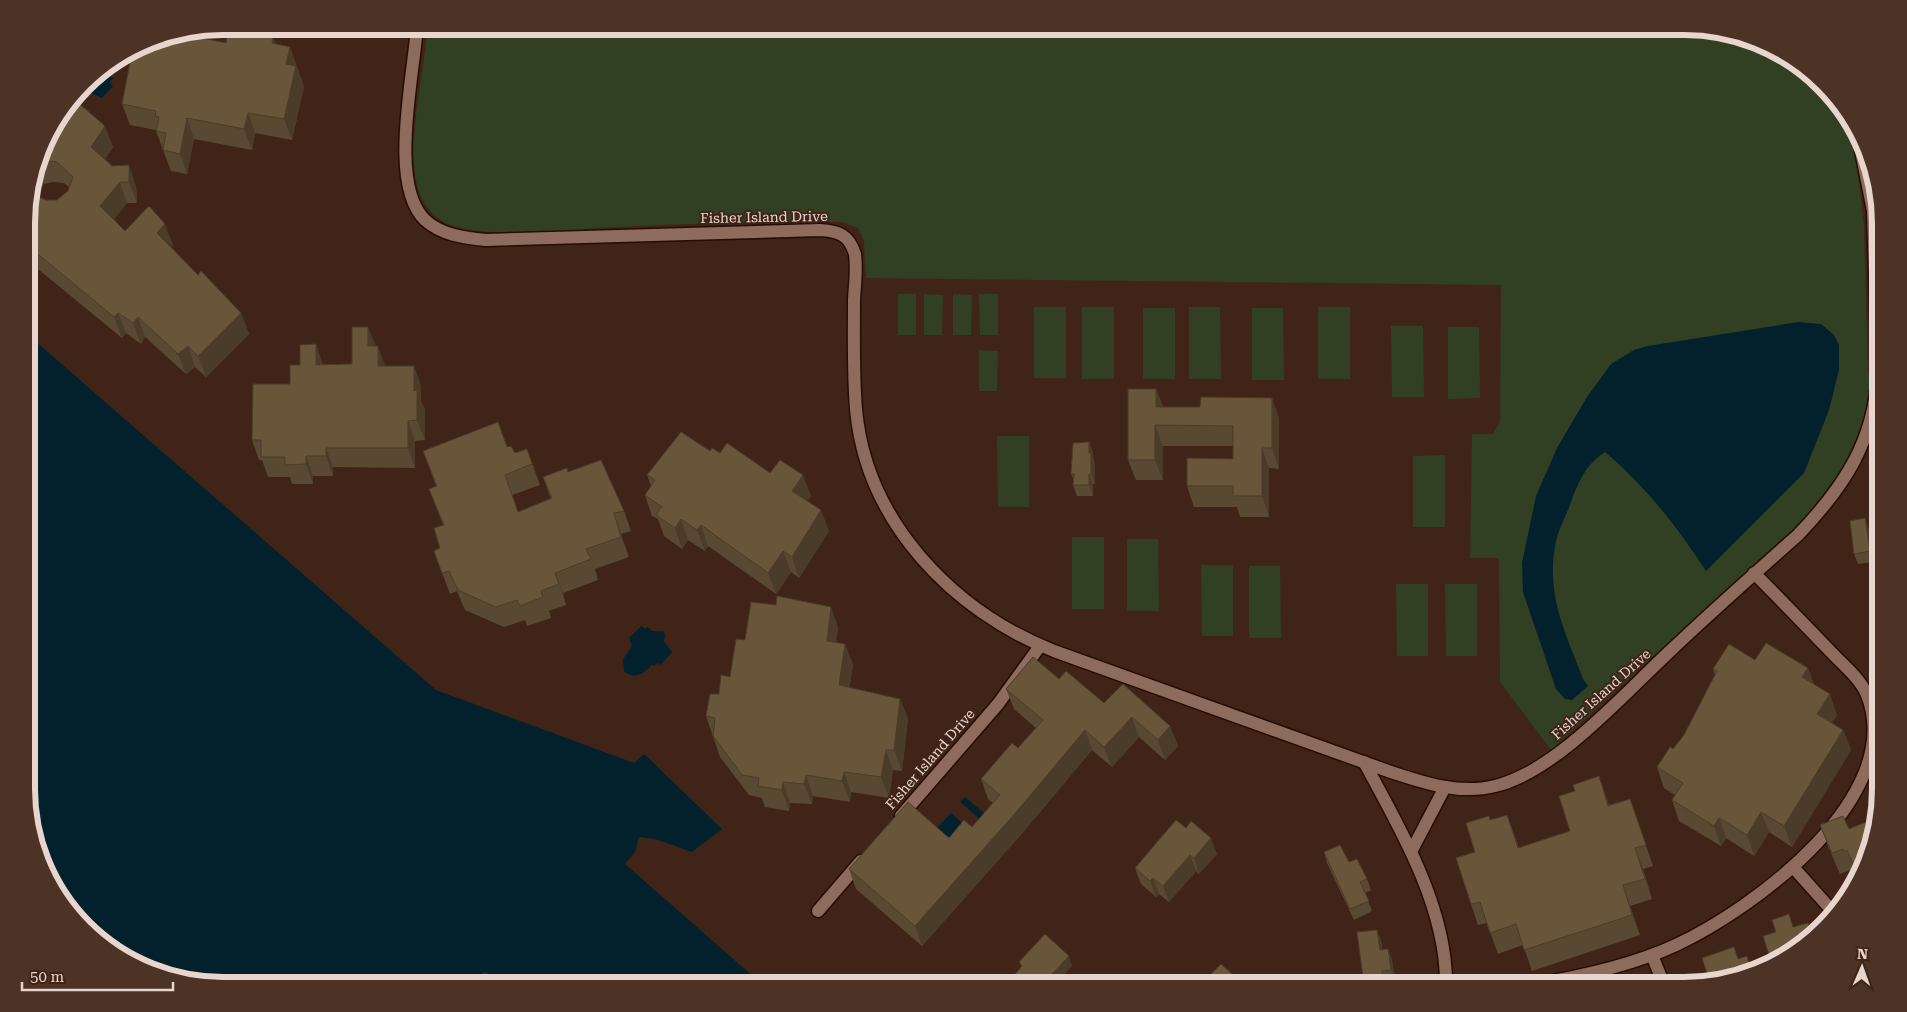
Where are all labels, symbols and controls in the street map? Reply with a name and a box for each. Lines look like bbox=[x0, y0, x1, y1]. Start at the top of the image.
street label: Fisher Island Drive bbox=[700, 208, 828, 226]
street label: Fisher Island Drive bbox=[1548, 645, 1654, 743]
street label: Fisher Island Drive bbox=[882, 705, 978, 812]
north arrow bbox=[1837, 942, 1887, 992]
text: N bbox=[1857, 946, 1868, 962]
scale bar bbox=[22, 960, 174, 992]
text: 50 m bbox=[30, 968, 65, 986]

